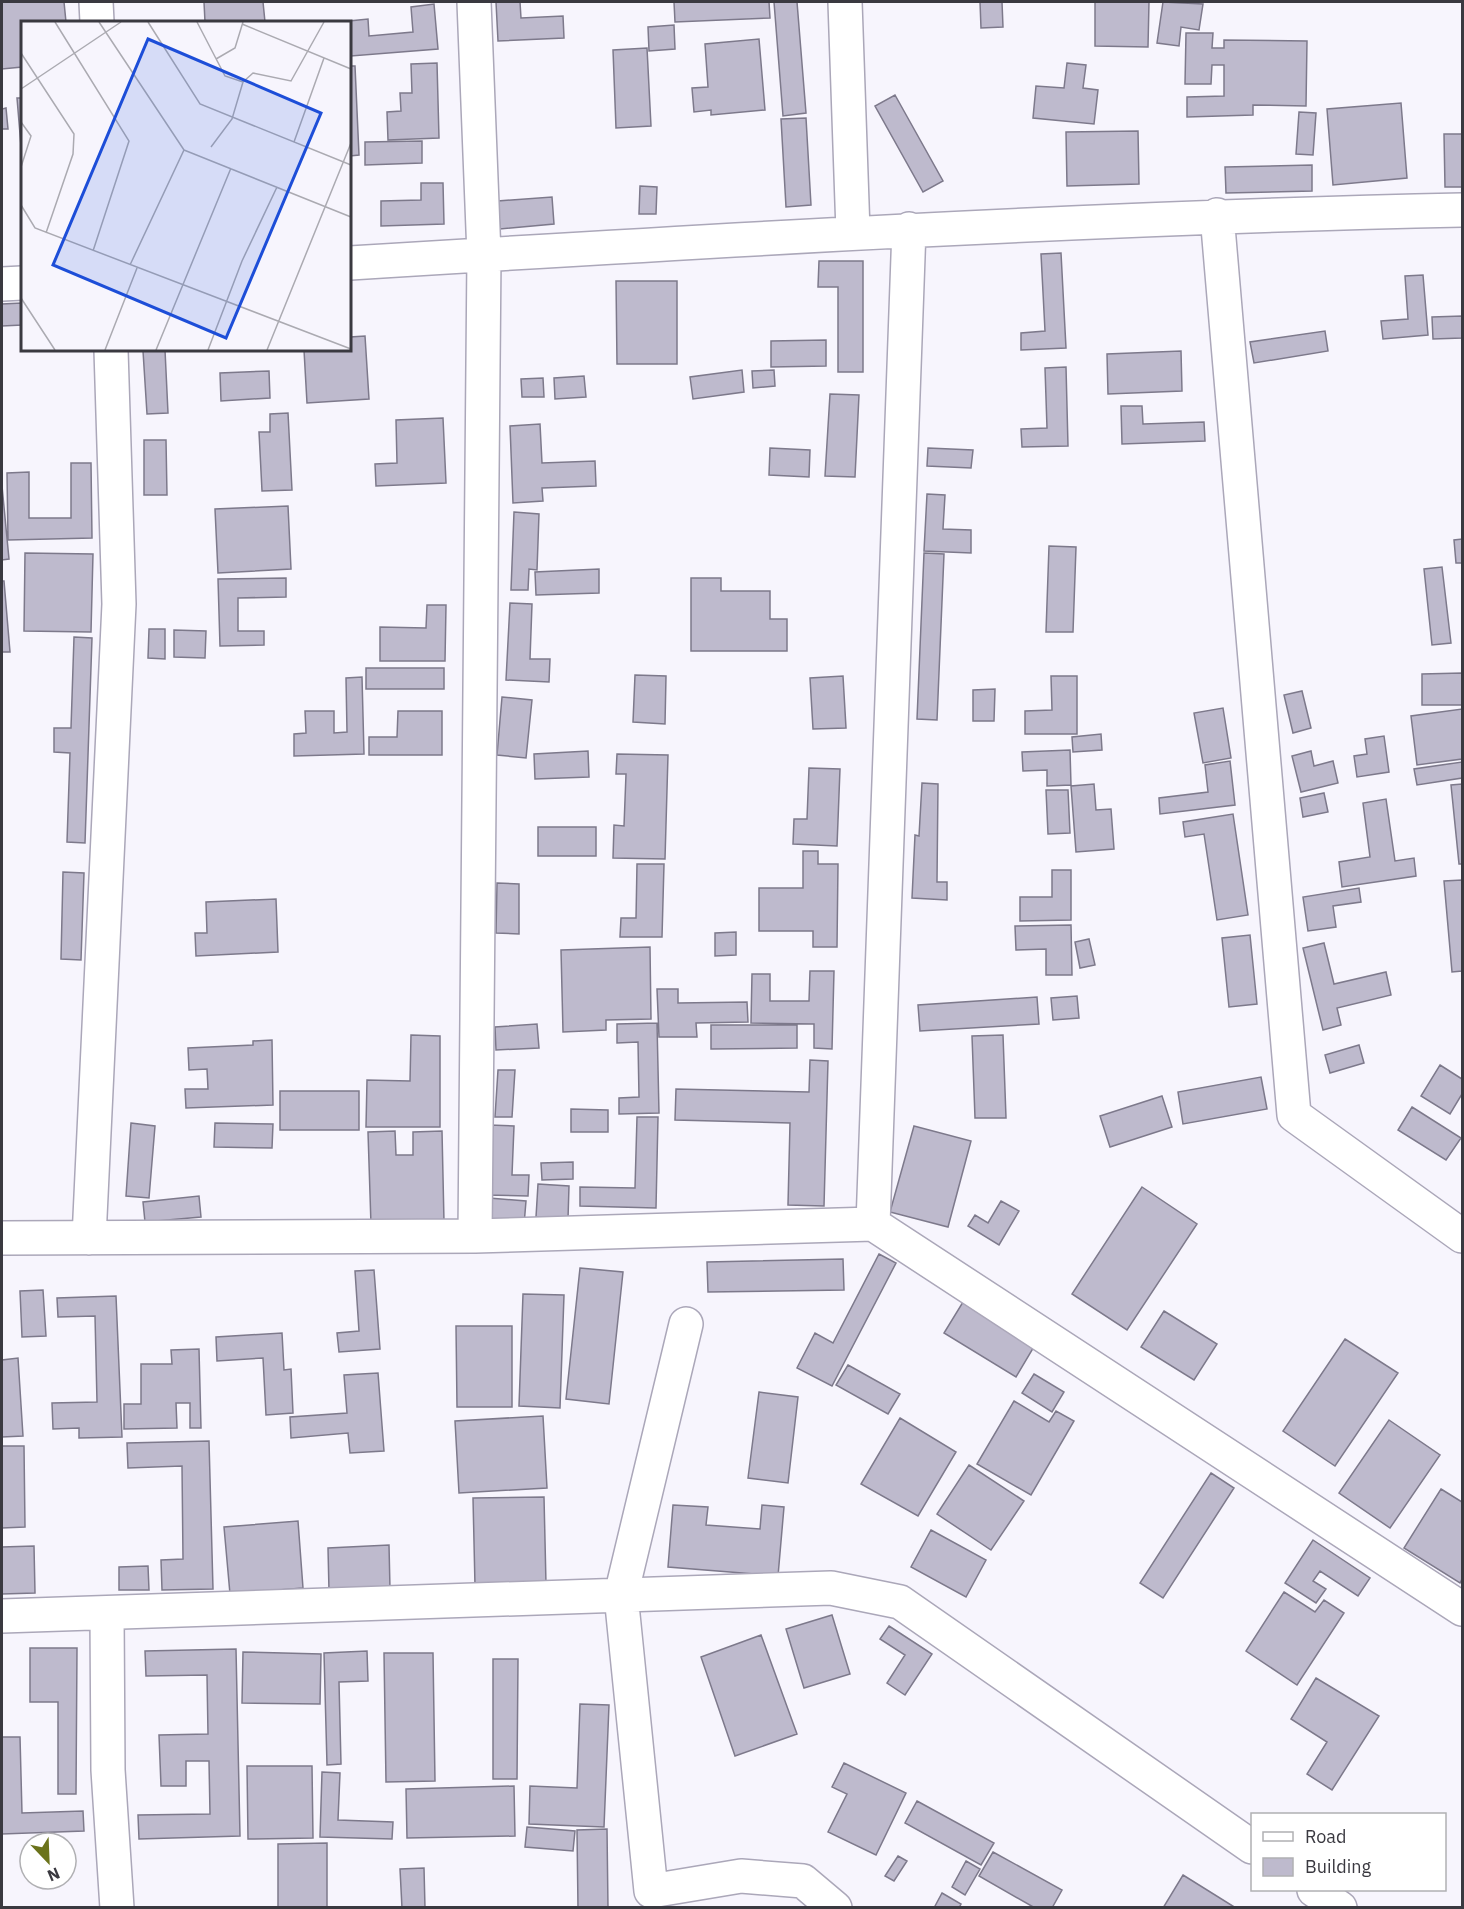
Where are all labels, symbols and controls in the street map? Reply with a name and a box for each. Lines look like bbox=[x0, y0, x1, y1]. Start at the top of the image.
inset map bbox=[21, 21, 351, 351]
legend bbox=[1251, 1813, 1446, 1891]
text: Road bbox=[1305, 1825, 1346, 1848]
north arrow bbox=[18, 1831, 78, 1891]
text: Building bbox=[1305, 1855, 1372, 1878]
text: N bbox=[45, 1863, 63, 1886]

